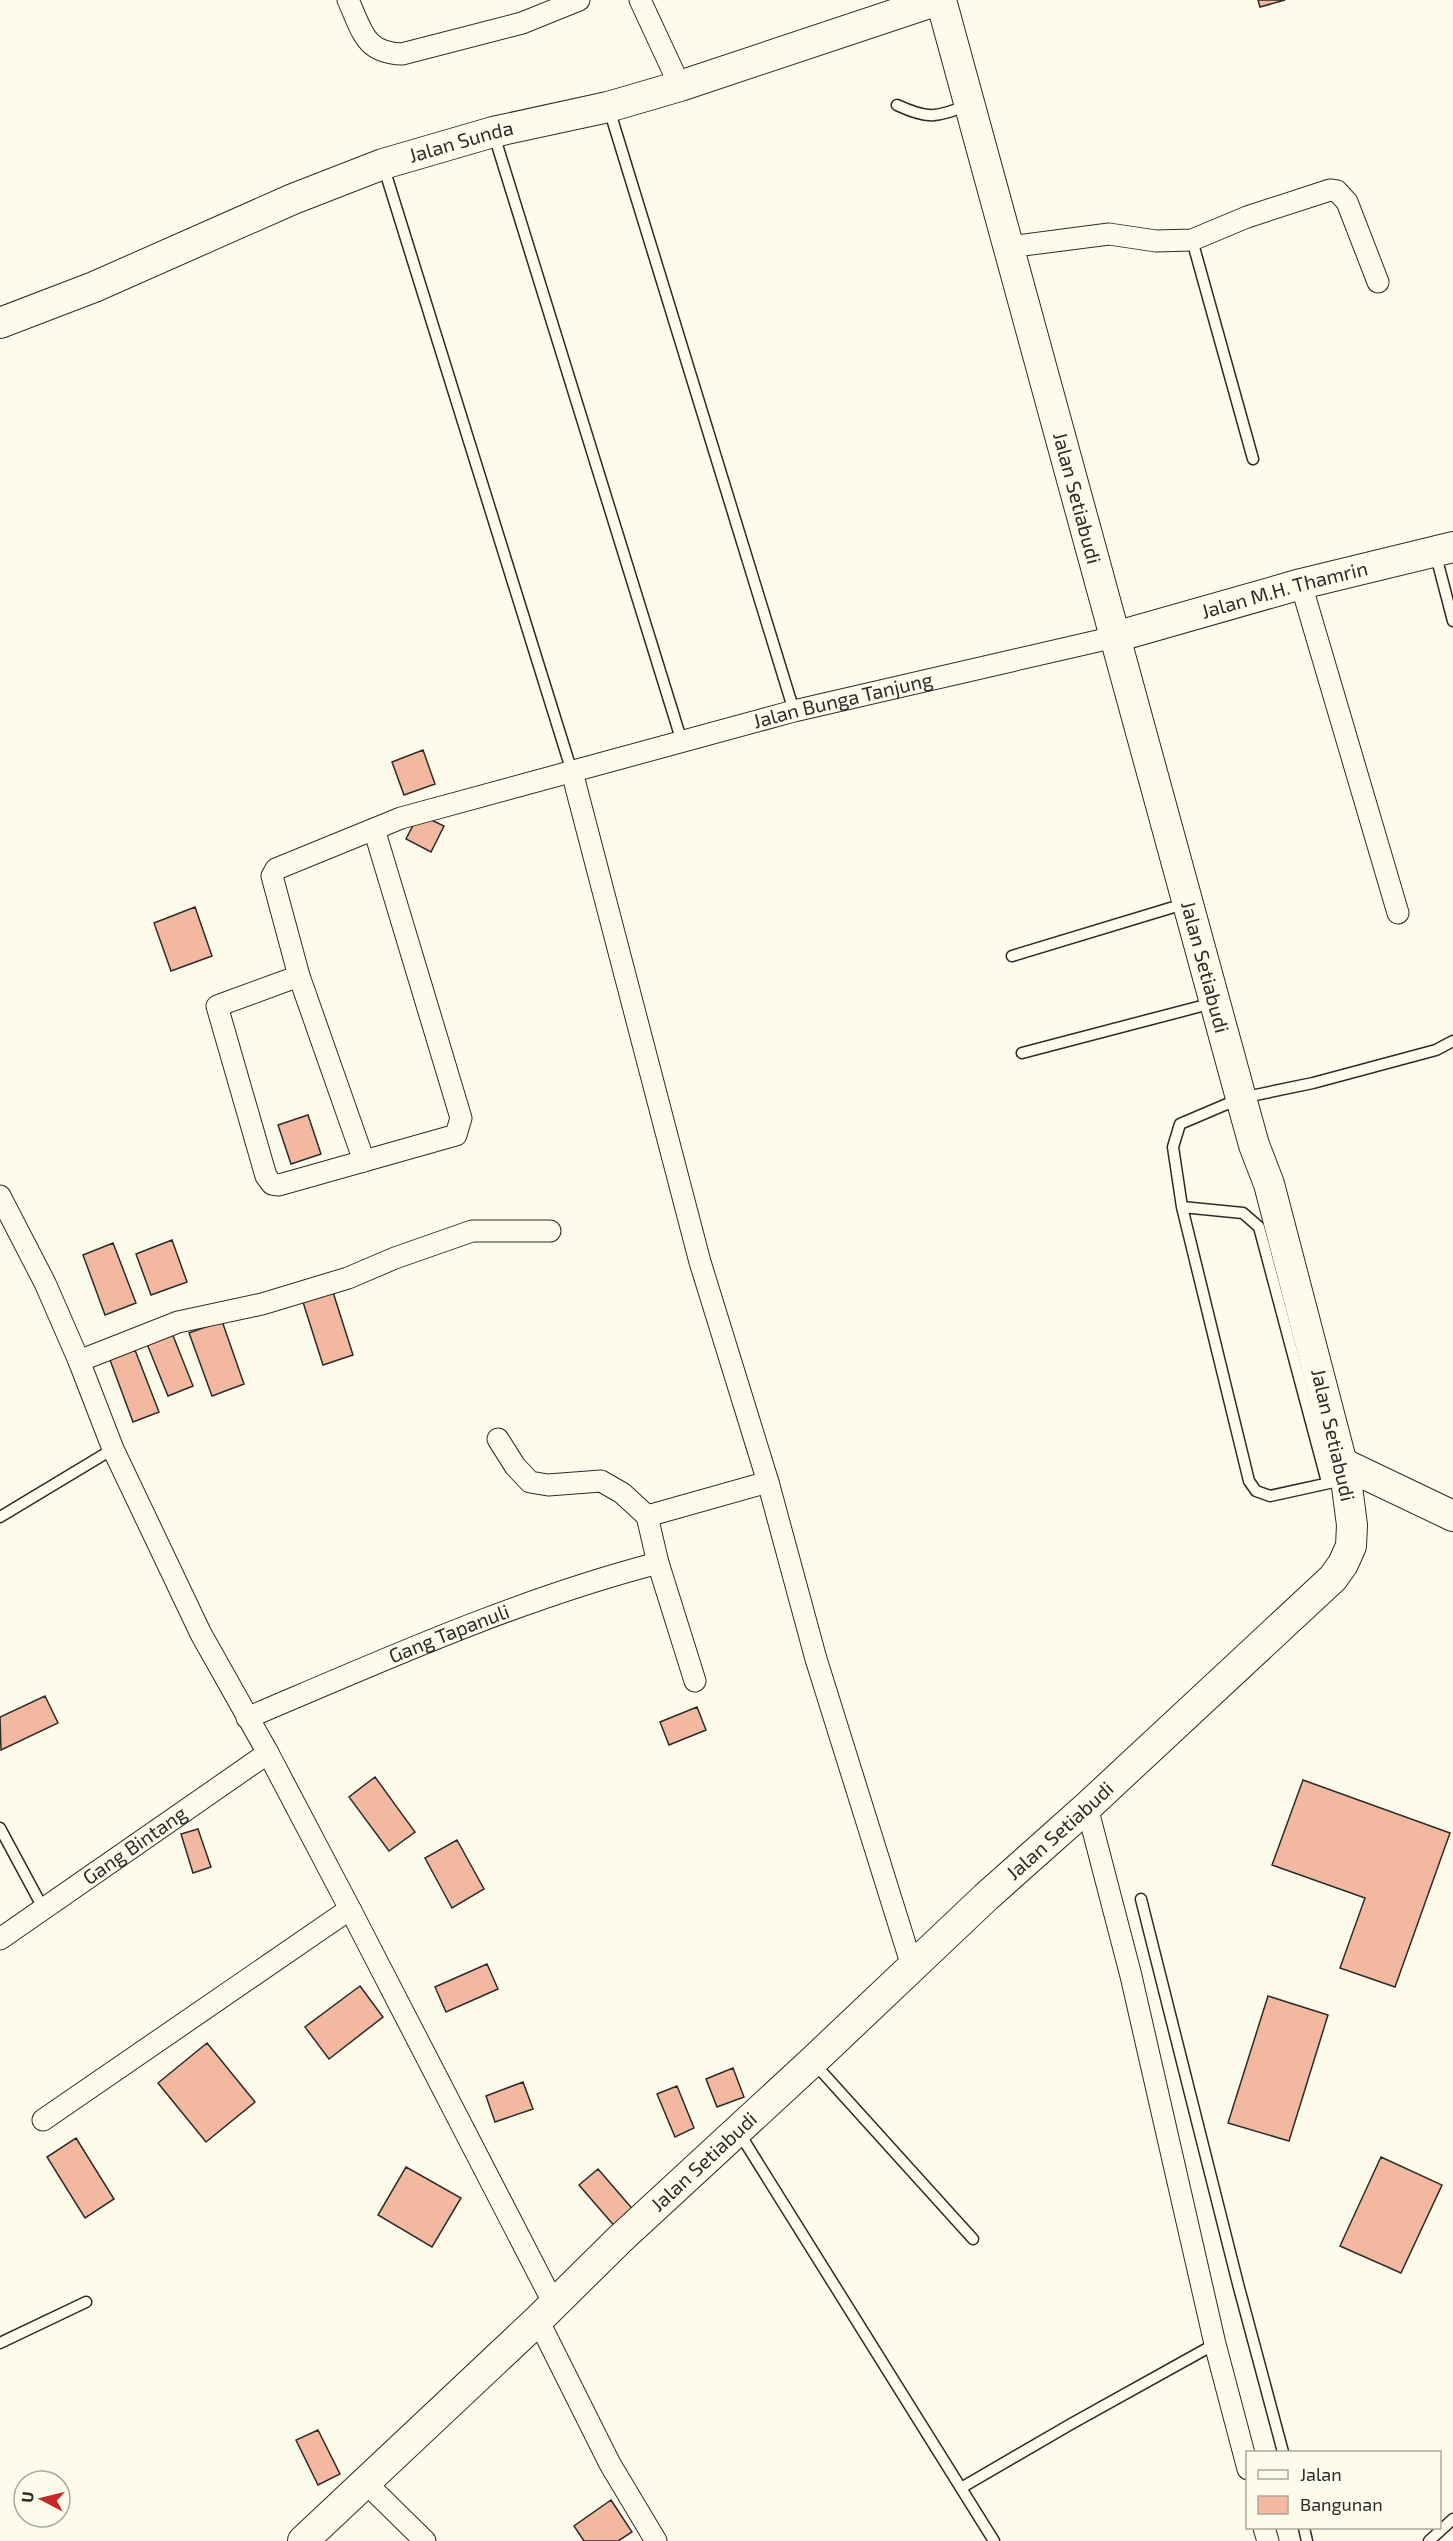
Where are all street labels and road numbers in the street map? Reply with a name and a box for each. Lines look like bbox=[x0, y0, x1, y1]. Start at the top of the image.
street label: Jalan Sunda bbox=[406, 115, 515, 167]
street label: Jalan Setiabudi bbox=[1049, 429, 1107, 566]
street label: Jalan M.H. Thamrin bbox=[1198, 555, 1370, 623]
street label: Jalan Bunga Tanjung bbox=[750, 666, 935, 733]
street label: Jalan Setiabudi bbox=[1177, 898, 1235, 1035]
street label: Jalan Setiabudi bbox=[1307, 1366, 1361, 1504]
street label: Gang Tapanuli bbox=[385, 1598, 512, 1667]
street label: Jalan Setiabudi bbox=[1001, 1776, 1118, 1884]
street label: Gang Bintang bbox=[78, 1800, 191, 1889]
street label: Jalan Setiabudi bbox=[645, 2106, 761, 2216]

